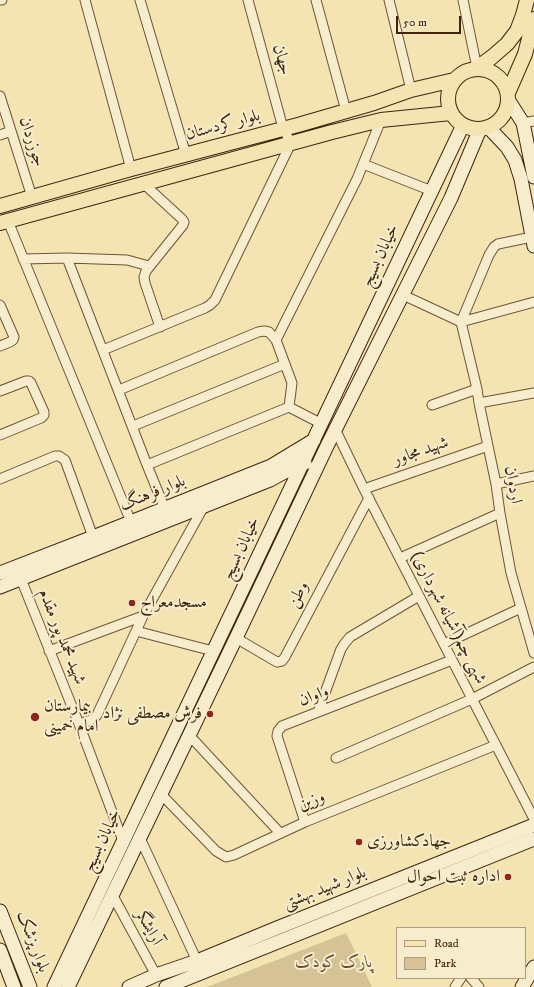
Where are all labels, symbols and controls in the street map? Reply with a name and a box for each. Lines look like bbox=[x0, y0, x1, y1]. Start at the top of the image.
scale bar bbox=[398, 8, 463, 34]
text: 50 m bbox=[403, 15, 427, 30]
street label: جهان bbox=[267, 42, 295, 78]
street label: بلوار کردستان bbox=[183, 106, 263, 146]
street label: جوزردان bbox=[13, 114, 49, 170]
street label: خیابان بسیج bbox=[358, 221, 404, 291]
street label: شهید مجاور bbox=[391, 433, 451, 471]
street label: اردوان bbox=[499, 464, 525, 506]
street label: بلوار فرهنگ bbox=[117, 472, 189, 516]
street label: خیابان بسیج bbox=[219, 514, 265, 584]
street label: شهی چم(آشیانه شهرداری) bbox=[406, 548, 490, 688]
street label: وطن bbox=[284, 578, 314, 612]
street label: شهید محمد پور مقدم bbox=[32, 586, 90, 688]
place label: مسجدمعراج bbox=[140, 593, 207, 613]
marker: مسجدمعراج bbox=[127, 598, 137, 608]
street label: واوان bbox=[296, 682, 332, 712]
place label: بیمارستان امام خمینی bbox=[44, 697, 98, 737]
place label: فرش مصطفی نژاد bbox=[103, 704, 202, 724]
marker: فرش مصطفی نژاد bbox=[205, 709, 215, 719]
marker: بیمارستان امام خمینی bbox=[29, 711, 41, 723]
street label: وزین bbox=[296, 787, 328, 817]
street label: خیابان بسیج bbox=[80, 806, 126, 876]
place label: جهادکشاورزی bbox=[367, 832, 451, 852]
marker: جهادکشاورزی bbox=[354, 837, 364, 847]
street label: بلوار شهید بهشتی bbox=[281, 863, 369, 915]
place label: اداره ثبت احوال bbox=[407, 867, 500, 887]
marker: اداره ثبت احوال bbox=[503, 872, 513, 882]
street label: آرایشگر bbox=[130, 907, 166, 949]
street label: بلوار پزشک bbox=[11, 908, 53, 976]
legend bbox=[396, 927, 526, 979]
text: Road bbox=[434, 936, 459, 951]
park label: پارک کودک bbox=[295, 953, 373, 973]
text: Park bbox=[434, 956, 456, 971]

